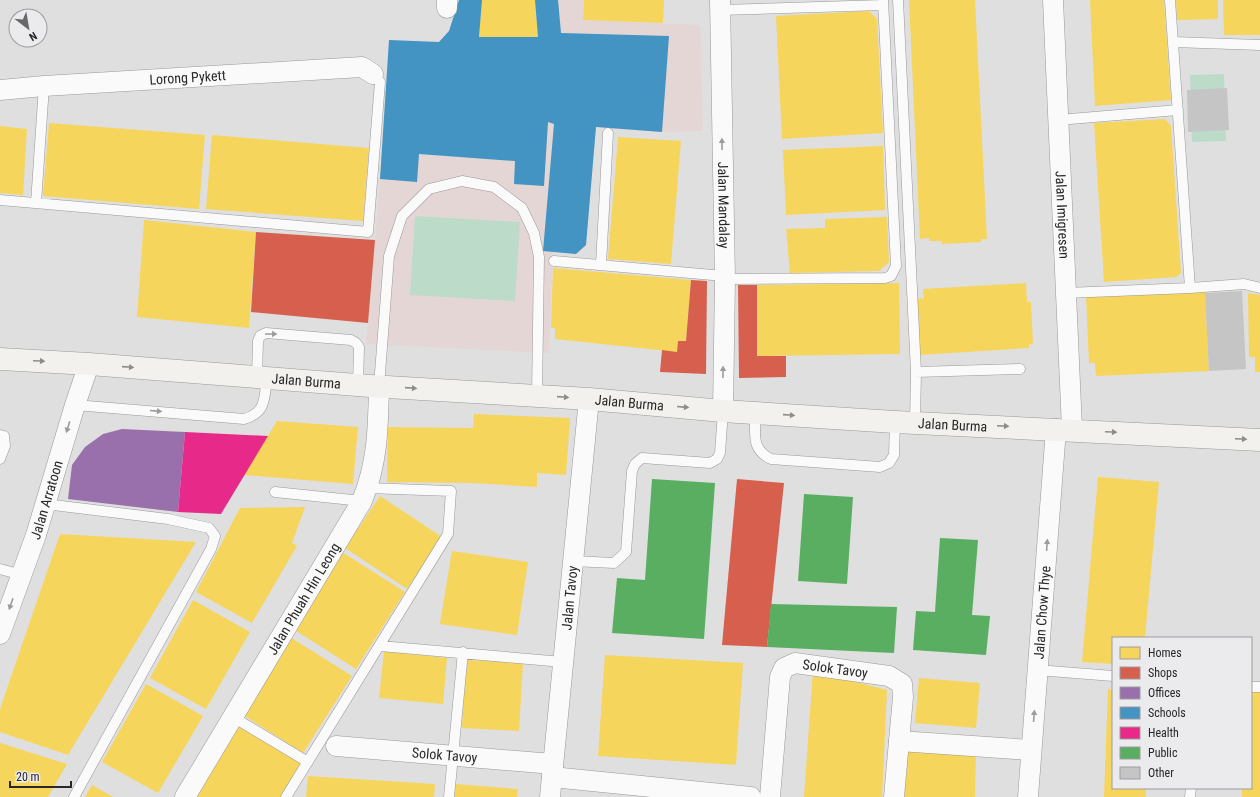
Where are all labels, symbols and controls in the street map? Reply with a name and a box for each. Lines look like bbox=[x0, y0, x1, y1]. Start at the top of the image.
north arrow bbox=[8, 8, 48, 48]
text: N bbox=[26, 29, 39, 44]
street label: Lorong Pykett bbox=[149, 67, 226, 88]
one-way arrow bbox=[719, 137, 725, 150]
street label: Jalan Mandalay bbox=[715, 161, 732, 249]
street label: Jalan Imigresen bbox=[1053, 170, 1072, 259]
one-way arrow bbox=[265, 331, 278, 337]
one-way arrow bbox=[33, 358, 46, 364]
one-way arrow bbox=[122, 363, 134, 370]
one-way arrow bbox=[720, 365, 726, 378]
street label: Jalan Burma bbox=[271, 370, 341, 392]
one-way arrow bbox=[405, 385, 417, 392]
street label: Jalan Burma bbox=[594, 392, 665, 414]
one-way arrow bbox=[557, 394, 569, 401]
one-way arrow bbox=[677, 404, 689, 411]
one-way arrow bbox=[150, 407, 162, 414]
one-way arrow bbox=[783, 411, 796, 418]
street label: Jalan Burma bbox=[918, 415, 988, 435]
one-way arrow bbox=[65, 422, 71, 434]
one-way arrow bbox=[997, 423, 1009, 430]
one-way arrow bbox=[1105, 428, 1117, 435]
one-way arrow bbox=[1235, 435, 1247, 442]
street label: Jalan Arratoon bbox=[27, 459, 66, 542]
one-way arrow bbox=[1044, 539, 1050, 551]
street label: Jalan Phuah Hin Leong bbox=[264, 540, 343, 657]
street label: Jalan Tavoy bbox=[558, 565, 581, 631]
street label: Jalan Chow Thye bbox=[1031, 565, 1054, 660]
one-way arrow bbox=[7, 598, 13, 610]
legend bbox=[1112, 637, 1252, 789]
text: Homes bbox=[1148, 646, 1182, 660]
street label: Solok Tavoy bbox=[802, 656, 869, 681]
text: Shops bbox=[1148, 666, 1177, 680]
text: Offices bbox=[1148, 686, 1181, 700]
text: Schools bbox=[1148, 706, 1186, 720]
one-way arrow bbox=[1030, 710, 1037, 722]
text: Health bbox=[1148, 726, 1179, 740]
street label: Solok Tavoy bbox=[411, 744, 478, 766]
text: Public bbox=[1148, 746, 1178, 760]
scale bar bbox=[10, 763, 71, 789]
text: Other bbox=[1148, 766, 1174, 780]
text: 20 m bbox=[16, 770, 40, 784]

